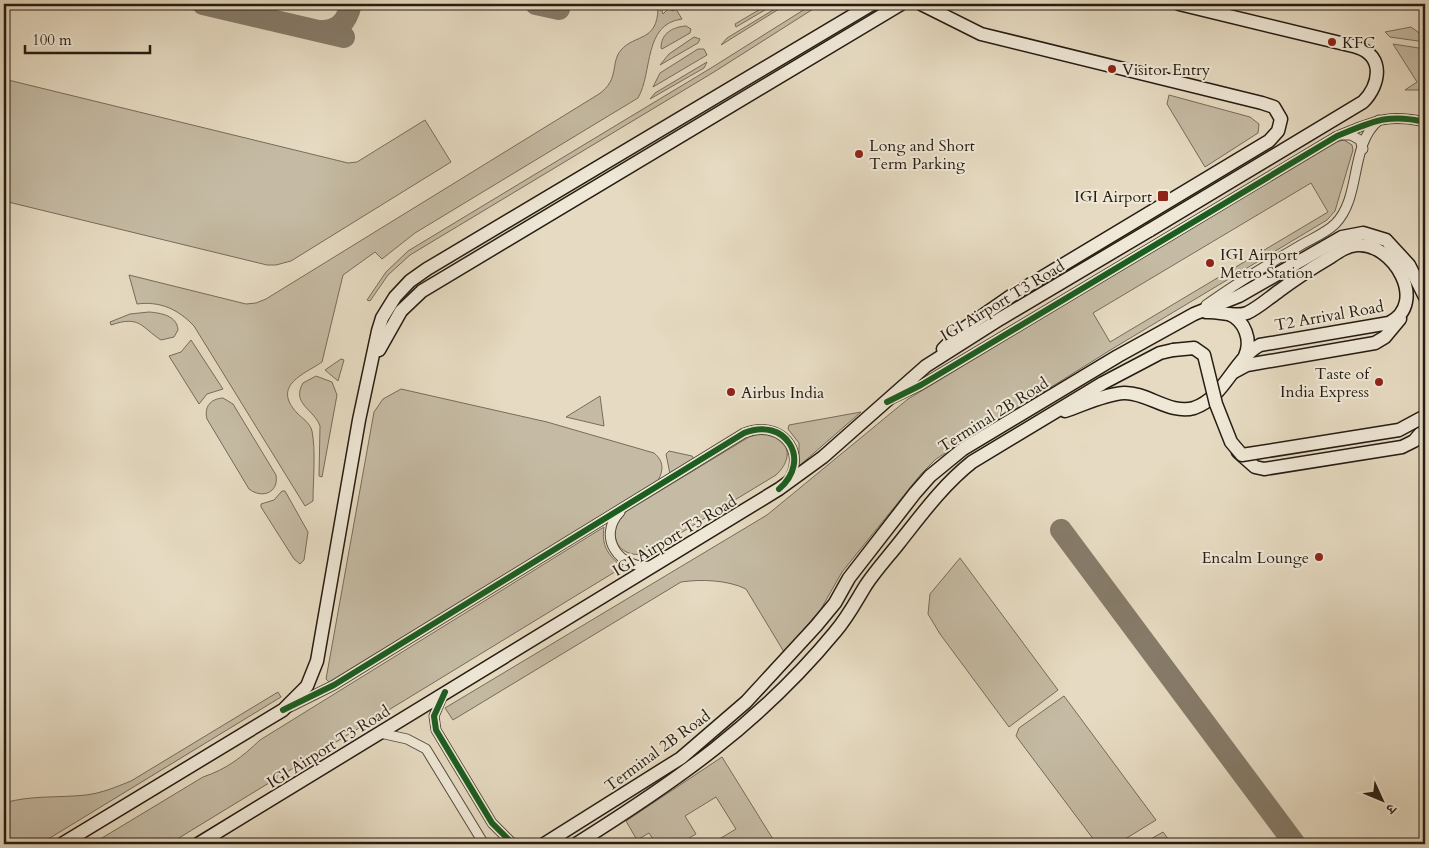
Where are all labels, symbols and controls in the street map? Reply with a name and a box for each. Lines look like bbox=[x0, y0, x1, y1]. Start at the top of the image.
scale bar bbox=[25, 22, 150, 54]
text: 100 m bbox=[32, 30, 72, 50]
place label: KFC bbox=[1342, 32, 1375, 54]
marker: KFC bbox=[1326, 36, 1338, 48]
place label: Visitor Entry bbox=[1122, 59, 1211, 81]
marker: Visitor Entry bbox=[1106, 63, 1118, 75]
place label: Long and Short Term Parking bbox=[869, 135, 975, 175]
marker: Long and Short Term Parking bbox=[853, 148, 865, 160]
place label: IGI Airport bbox=[1074, 186, 1152, 208]
marker: IGI Airport bbox=[1156, 189, 1170, 203]
place label: IGI Airport Metro Station bbox=[1220, 244, 1313, 284]
street label: IGI Airport T3 Road bbox=[936, 255, 1069, 347]
marker: IGI Airport Metro Station bbox=[1204, 257, 1216, 269]
street label: T2 Arrival Road bbox=[1273, 295, 1386, 336]
place label: Taste of India Express bbox=[1280, 363, 1372, 403]
street label: Terminal 2B Road bbox=[934, 372, 1053, 458]
marker: Taste of India Express bbox=[1373, 376, 1385, 388]
place label: Airbus India bbox=[741, 382, 824, 404]
marker: Airbus India bbox=[725, 386, 737, 398]
street label: IGI Airport T3 Road bbox=[608, 490, 741, 582]
place label: Encalm Lounge bbox=[1201, 547, 1309, 569]
marker: Encalm Lounge bbox=[1313, 551, 1325, 563]
street label: IGI Airport T3 Road bbox=[263, 700, 395, 794]
street label: Terminal 2B Road bbox=[600, 705, 715, 797]
north arrow bbox=[1356, 776, 1406, 826]
text: उ bbox=[1381, 799, 1401, 818]

